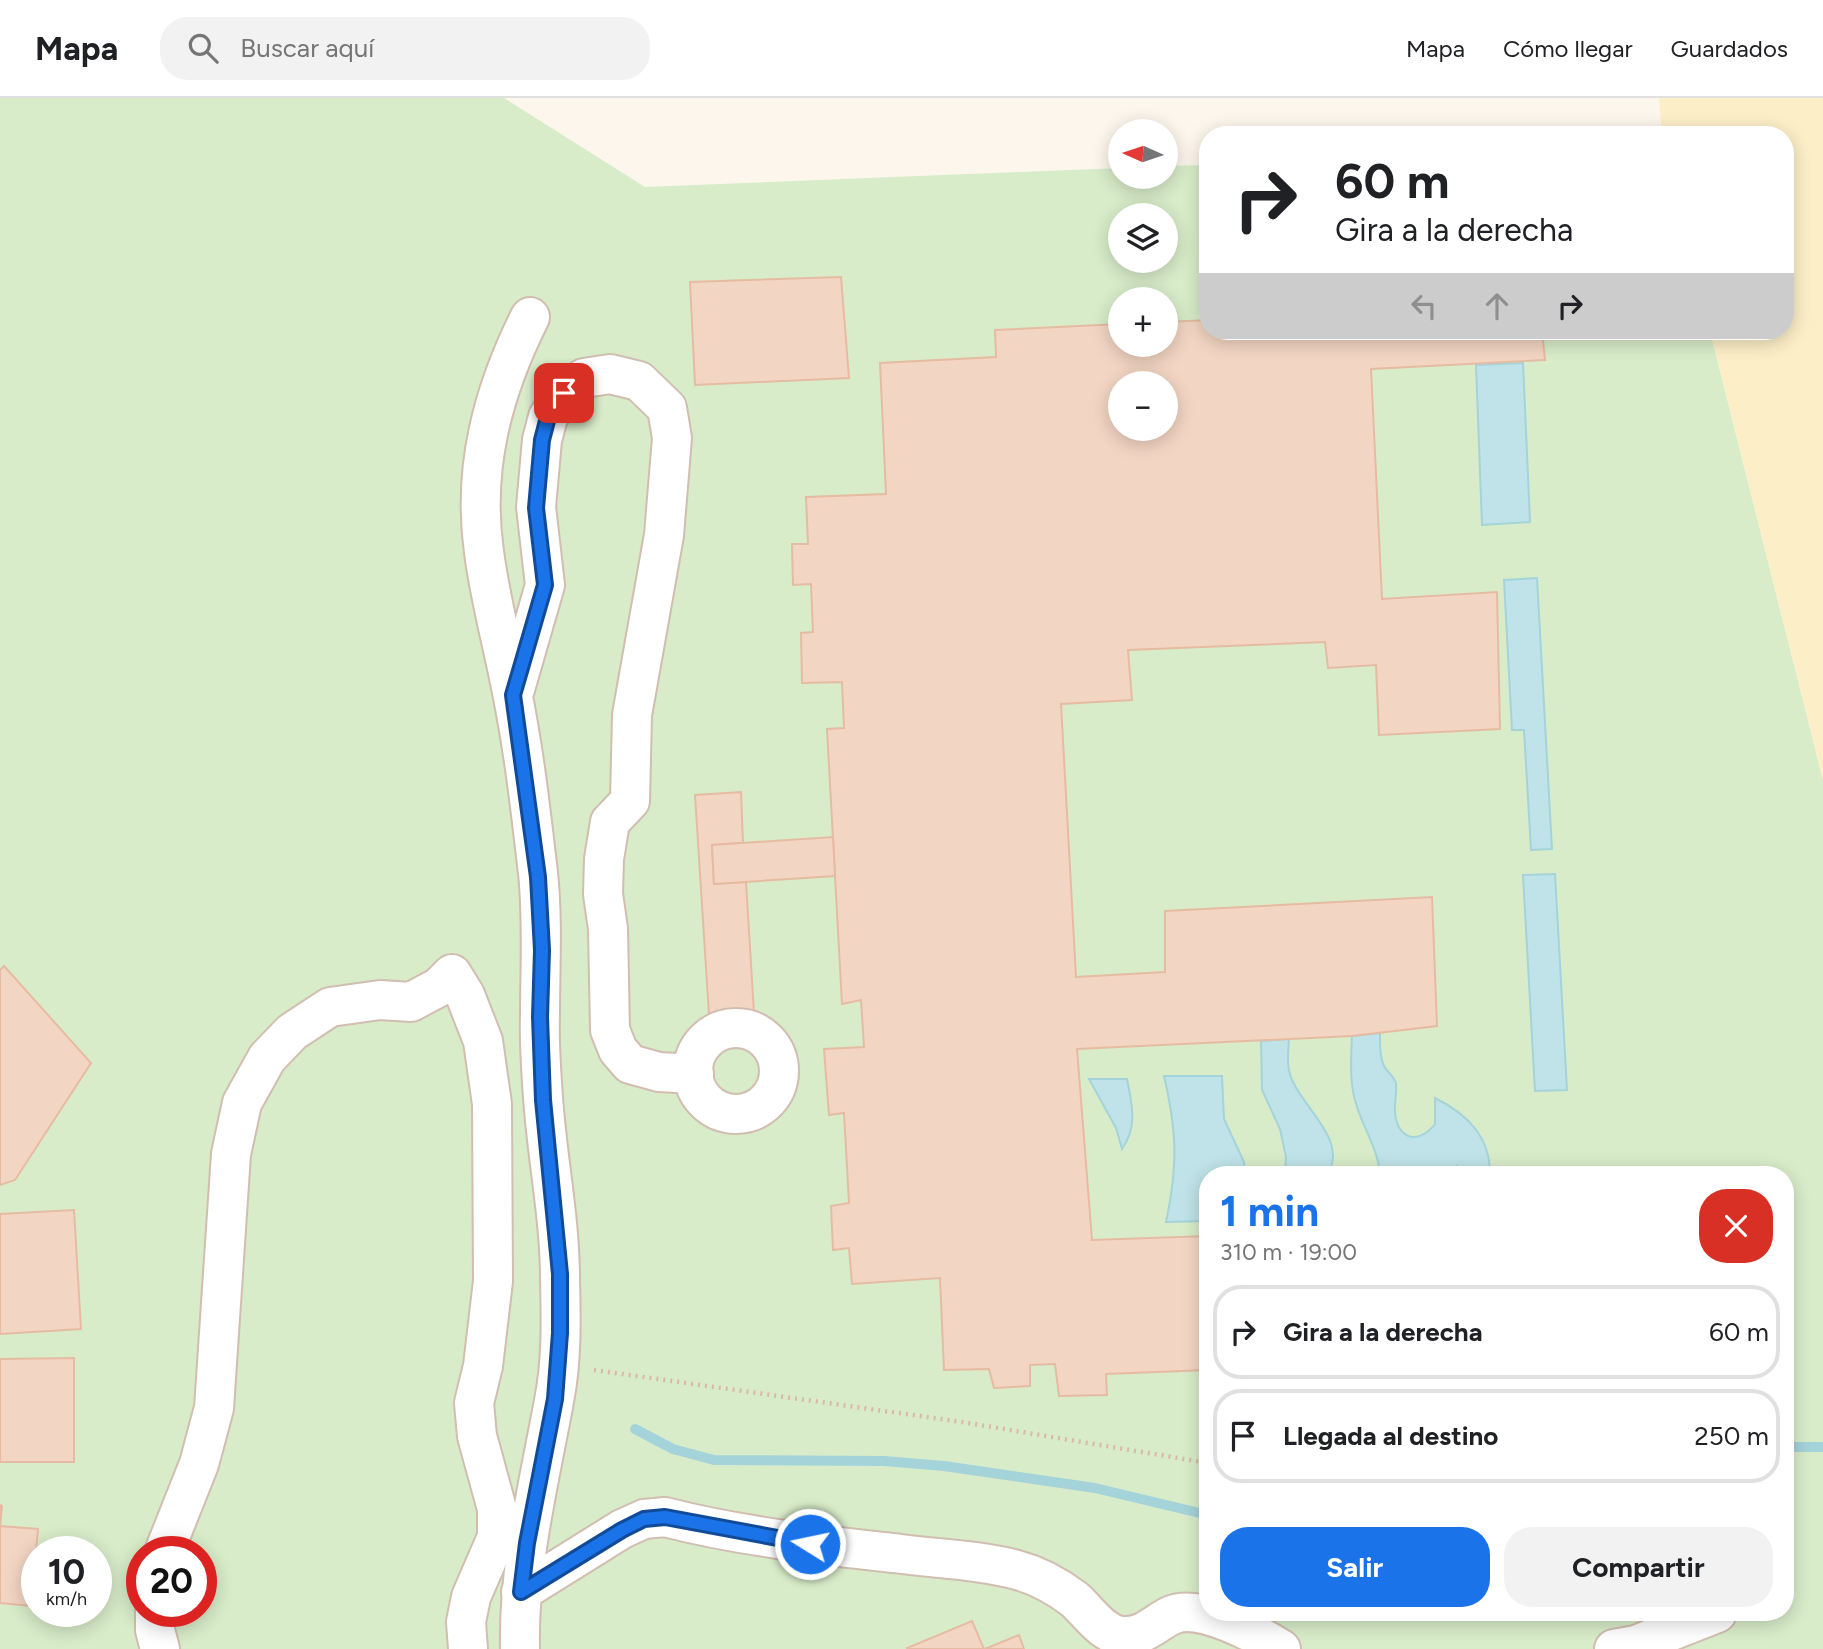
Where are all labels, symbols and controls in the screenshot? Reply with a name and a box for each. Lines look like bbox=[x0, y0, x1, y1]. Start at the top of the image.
search box bbox=[160, 17, 650, 80]
text: Mapa bbox=[35, 29, 118, 68]
icon: search bbox=[184, 29, 222, 67]
text: Buscar aquí bbox=[240, 32, 374, 64]
text: Mapa bbox=[1406, 34, 1465, 63]
text: Cómo llegar bbox=[1503, 34, 1633, 63]
text: Guardados bbox=[1671, 34, 1788, 63]
north arrow bbox=[1108, 119, 1178, 189]
map controls bbox=[1108, 119, 1178, 441]
text: 60 m bbox=[1335, 151, 1450, 210]
icon: right bbox=[1220, 154, 1311, 245]
button: layers bbox=[1108, 203, 1178, 273]
text: Gira a la derecha bbox=[1335, 211, 1573, 249]
button: + bbox=[1108, 287, 1178, 357]
icon: left bbox=[1405, 287, 1443, 325]
icon: ahead bbox=[1478, 287, 1516, 325]
icon: right bbox=[1551, 287, 1589, 325]
pin bbox=[534, 363, 594, 423]
button: − bbox=[1108, 371, 1178, 441]
icon: arrive bbox=[545, 374, 583, 412]
text: 1 min bbox=[1220, 1186, 1319, 1237]
button: close bbox=[1699, 1189, 1773, 1263]
text: 310 m · 19:00 bbox=[1220, 1238, 1357, 1266]
icon: right bbox=[1224, 1313, 1262, 1351]
text: Gira a la derecha bbox=[1283, 1316, 1483, 1348]
text: 60 m bbox=[1709, 1316, 1769, 1348]
icon: arrive bbox=[1224, 1417, 1262, 1455]
text: Llegada al destino bbox=[1283, 1420, 1498, 1452]
text: 250 m bbox=[1694, 1420, 1769, 1452]
position arrow bbox=[773, 1507, 847, 1581]
button: Salir bbox=[1220, 1527, 1490, 1607]
button: Compartir bbox=[1504, 1527, 1773, 1607]
speed limit sign: 20 bbox=[126, 1536, 217, 1627]
text: 10 bbox=[48, 1551, 85, 1593]
text: km/h bbox=[46, 1588, 87, 1610]

